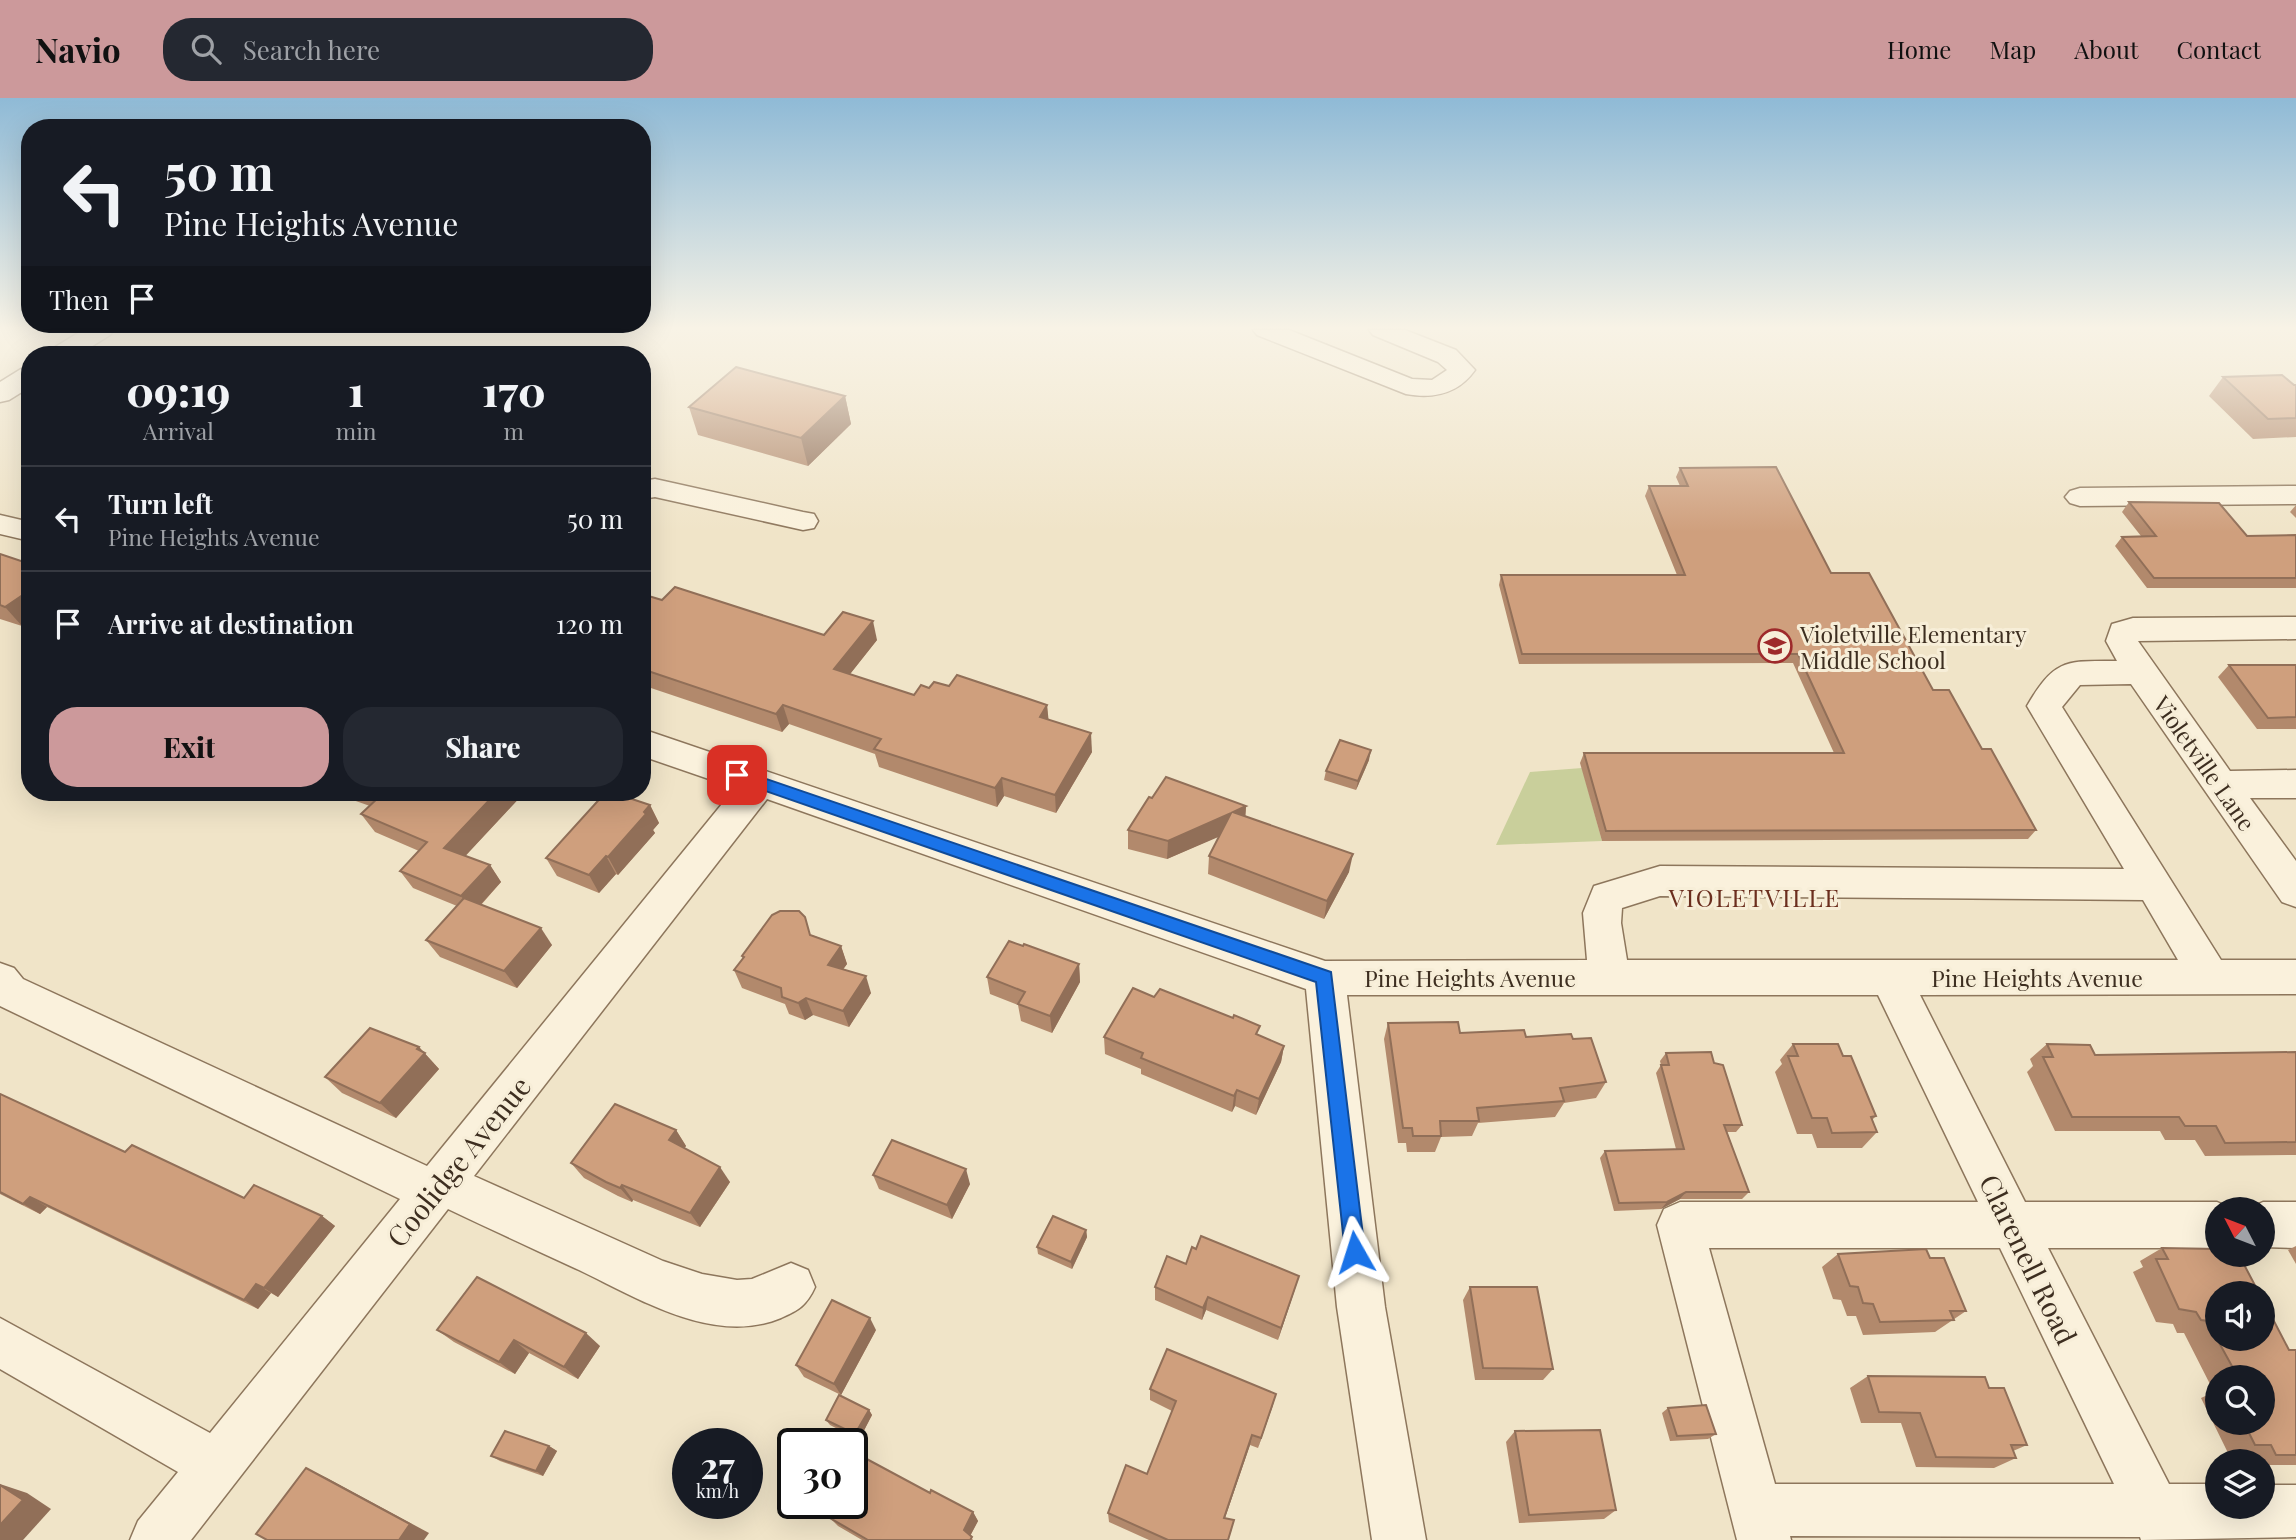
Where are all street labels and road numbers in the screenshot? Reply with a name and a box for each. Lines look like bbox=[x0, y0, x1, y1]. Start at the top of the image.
street label: Violetville Lane bbox=[2146, 689, 2263, 836]
street label: Pine Heights Avenue bbox=[1364, 962, 1576, 993]
street label: Pine Heights Avenue bbox=[1931, 962, 2143, 993]
street label: Coolidge Avenue bbox=[378, 1068, 538, 1254]
street label: Clarenell Road bbox=[1972, 1168, 2086, 1350]

